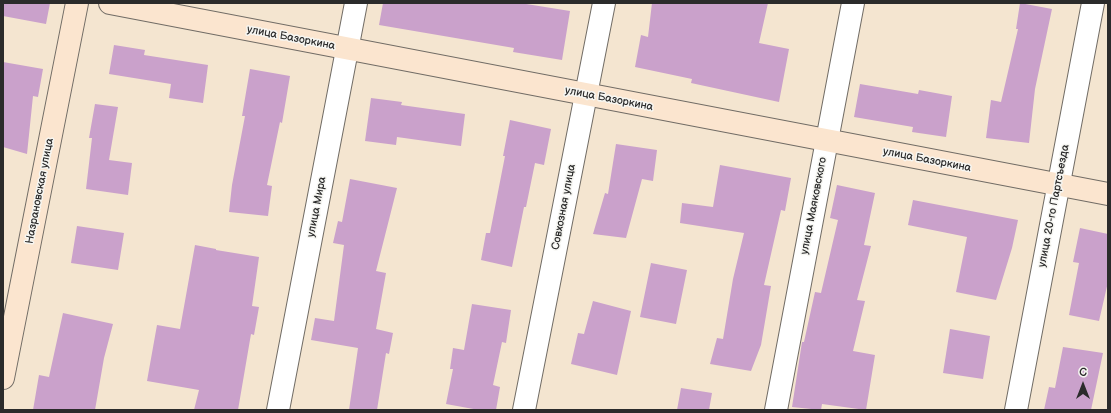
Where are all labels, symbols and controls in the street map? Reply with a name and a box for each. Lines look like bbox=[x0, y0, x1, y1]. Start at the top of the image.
street label: улица Базоркина bbox=[246, 23, 336, 53]
street label: улица Базоркина bbox=[564, 84, 654, 114]
street label: Назрановская улица bbox=[23, 137, 57, 245]
street label: улица 20-го Партсъезда bbox=[1036, 143, 1072, 269]
street label: улица Базоркина bbox=[882, 145, 972, 175]
street label: улица Маяковского bbox=[798, 156, 830, 256]
street label: Совхозная улица bbox=[549, 163, 579, 251]
street label: улица Мира bbox=[305, 176, 329, 238]
north arrow bbox=[1063, 365, 1103, 405]
text: С bbox=[1079, 366, 1087, 379]

